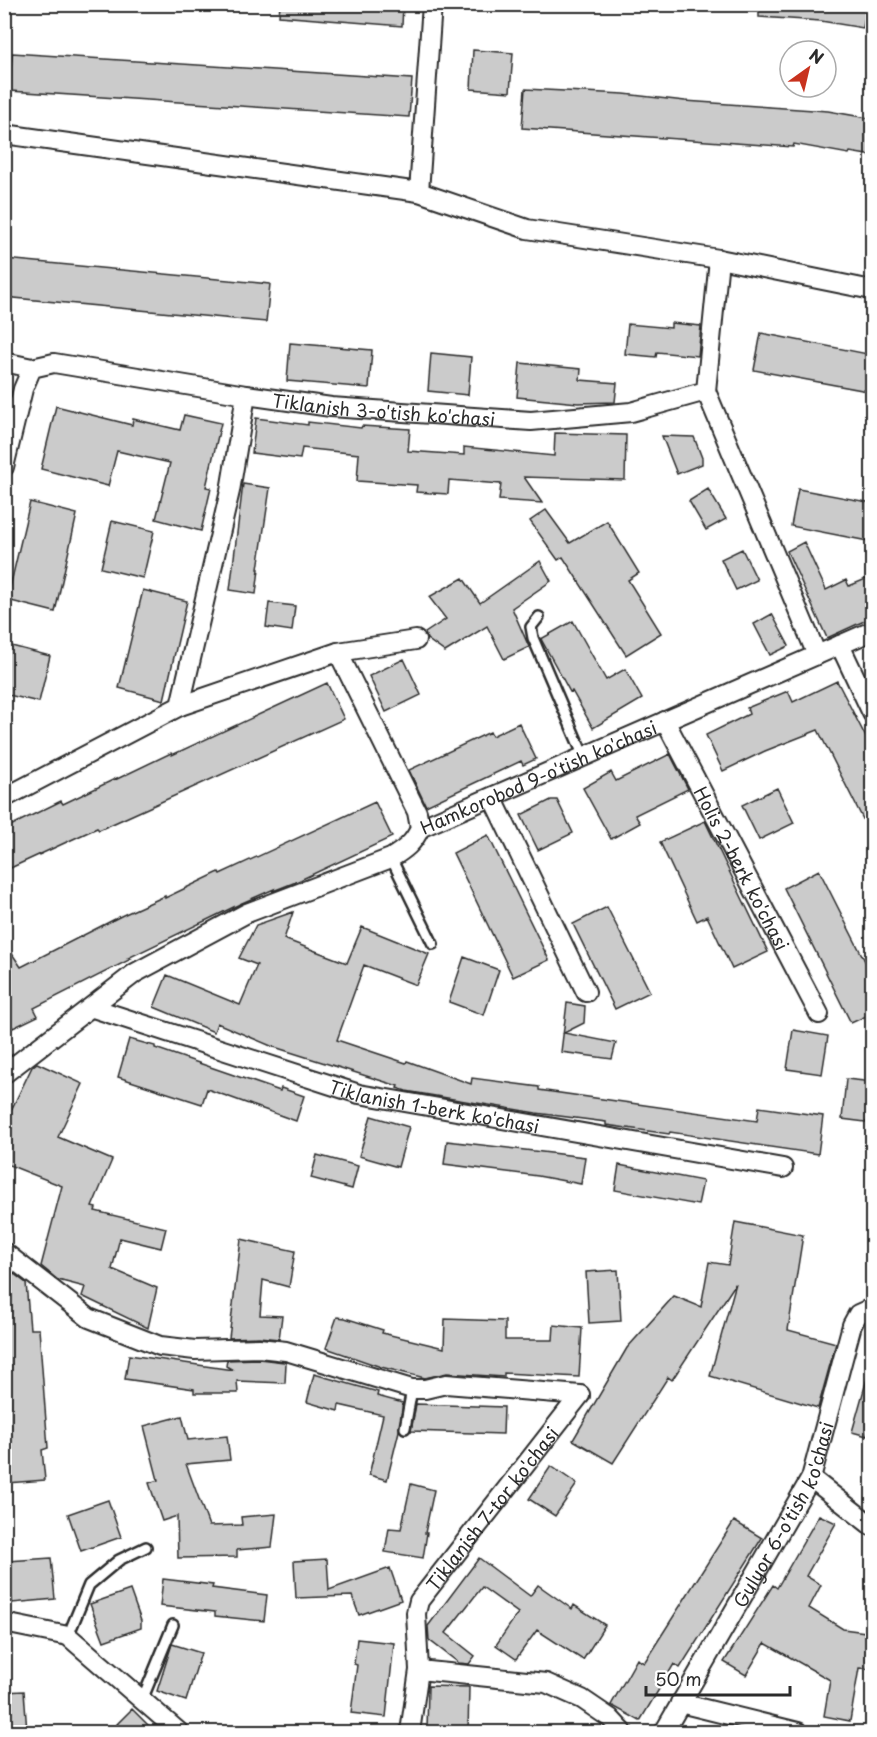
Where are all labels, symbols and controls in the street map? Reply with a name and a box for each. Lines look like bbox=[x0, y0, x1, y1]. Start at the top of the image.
north arrow bbox=[778, 39, 838, 99]
text: N bbox=[805, 42, 829, 69]
street label: Tiklanish 3-o'tish ko'chasi bbox=[271, 385, 496, 432]
street label: Hamkorobod 9-o'tish ko'chasi bbox=[416, 713, 661, 840]
street label: Holis 2-berk ko'chasi bbox=[688, 781, 796, 955]
street label: Tiklanish 1-berk ko'chasi bbox=[326, 1072, 542, 1139]
street label: Gulyor 6-o'tish ko'chasi bbox=[726, 1418, 839, 1612]
street label: Tiklanish 7-tor ko'chasi bbox=[419, 1420, 564, 1596]
scale bar bbox=[646, 1659, 790, 1697]
text: 50 m bbox=[655, 1665, 702, 1692]

